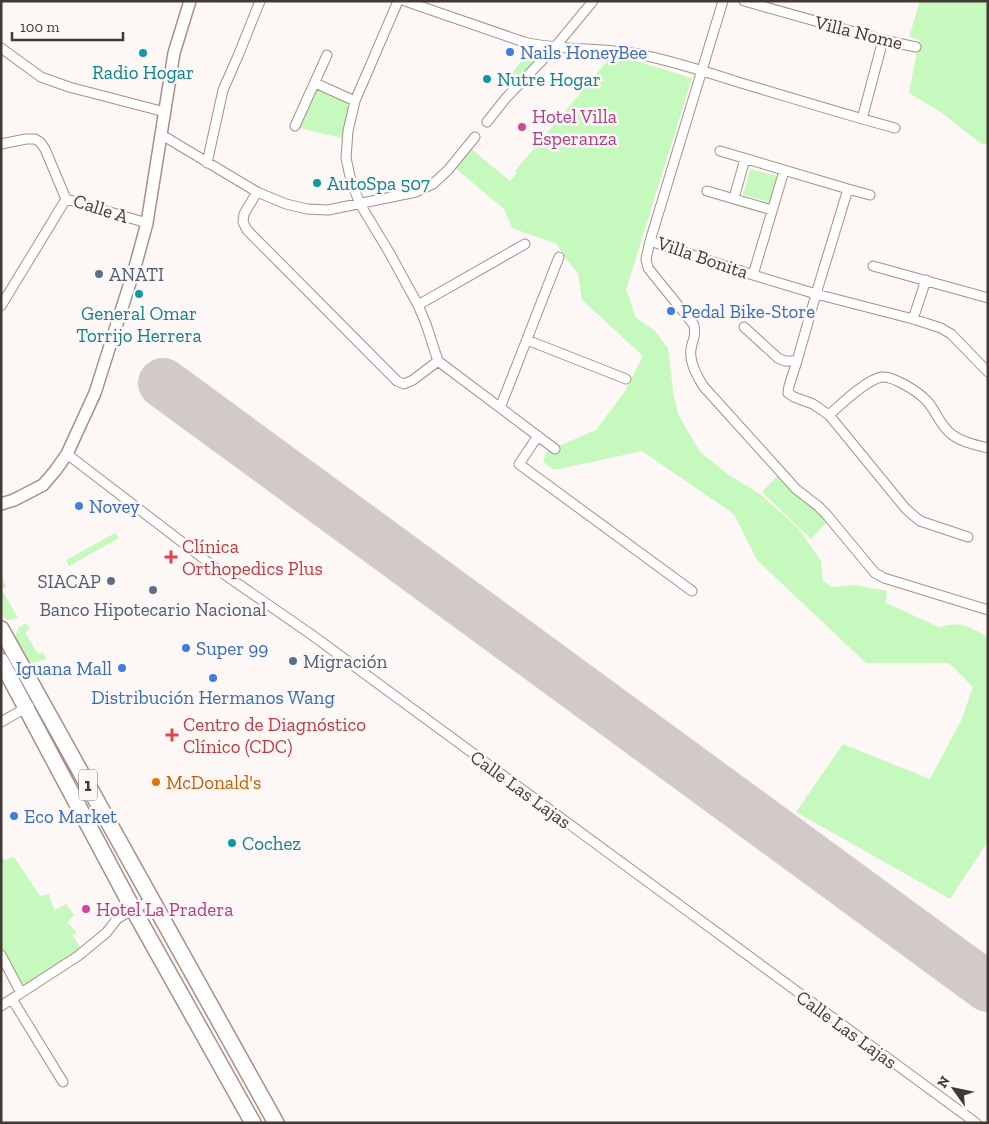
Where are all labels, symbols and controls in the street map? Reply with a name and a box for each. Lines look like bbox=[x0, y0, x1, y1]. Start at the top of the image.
scale bar bbox=[12, 10, 124, 42]
street label: Villa Nome bbox=[812, 10, 905, 54]
text: 100 m bbox=[20, 18, 59, 36]
place label: Nails HoneyBee bbox=[520, 41, 647, 64]
marker: Nails HoneyBee bbox=[504, 46, 516, 58]
marker: Radio Hogar bbox=[137, 47, 149, 59]
place label: Radio Hogar bbox=[92, 61, 194, 84]
place label: Nutre Hogar bbox=[497, 68, 601, 91]
marker: Nutre Hogar bbox=[481, 73, 493, 85]
place label: Hotel Villa Esperanza bbox=[532, 105, 617, 150]
marker: Hotel Villa Esperanza bbox=[516, 121, 528, 133]
place label: AutoSpa 507 bbox=[327, 172, 430, 195]
marker: AutoSpa 507 bbox=[311, 177, 323, 189]
street label: Calle A bbox=[70, 189, 132, 228]
street label: Villa Bonita bbox=[653, 231, 751, 284]
place label: ANATI bbox=[109, 263, 164, 286]
marker: ANATI bbox=[93, 268, 105, 280]
marker: General Omar Torrijo Herrera bbox=[133, 288, 145, 300]
place label: Pedal Bike-Store bbox=[681, 300, 815, 323]
place label: General Omar Torrijo Herrera bbox=[76, 302, 202, 347]
marker: Pedal Bike-Store bbox=[665, 305, 677, 317]
place label: Novey bbox=[89, 495, 140, 518]
marker: Novey bbox=[73, 500, 85, 512]
place label: Clínica Orthopedics Plus bbox=[182, 535, 323, 580]
marker: Clínica Orthopedics Plus bbox=[164, 550, 178, 564]
place label: SIACAP bbox=[37, 570, 101, 593]
marker: SIACAP bbox=[105, 575, 117, 587]
marker: Banco Hipotecario Nacional bbox=[147, 584, 159, 596]
place label: Banco Hipotecario Nacional bbox=[39, 598, 267, 621]
place label: Super 99 bbox=[196, 637, 268, 660]
marker: Super 99 bbox=[180, 642, 192, 654]
place label: Migración bbox=[303, 650, 387, 673]
marker: Migración bbox=[287, 655, 299, 667]
place label: Iguana Mall bbox=[16, 657, 112, 680]
marker: Iguana Mall bbox=[116, 662, 128, 674]
marker: Distribución Hermanos Wang bbox=[207, 672, 219, 684]
place label: Distribución Hermanos Wang bbox=[91, 686, 335, 709]
place label: Centro de Diagnóstico Clínico (CDC) bbox=[183, 713, 366, 758]
marker: Centro de Diagnóstico Clínico (CDC) bbox=[165, 728, 179, 742]
street label: Calle Las Lajas bbox=[466, 745, 576, 834]
road number: 1 bbox=[79, 770, 97, 800]
place label: McDonald's bbox=[166, 771, 261, 794]
marker: McDonald's bbox=[150, 776, 162, 788]
place label: Eco Market bbox=[24, 805, 117, 828]
marker: Eco Market bbox=[8, 810, 20, 822]
place label: Cochez bbox=[242, 832, 301, 855]
marker: Cochez bbox=[226, 837, 238, 849]
place label: Hotel La Pradera bbox=[96, 898, 233, 921]
marker: Hotel La Pradera bbox=[80, 903, 92, 915]
street label: Calle Las Lajas bbox=[792, 985, 902, 1074]
north arrow bbox=[929, 1064, 979, 1114]
text: N bbox=[933, 1073, 954, 1091]

